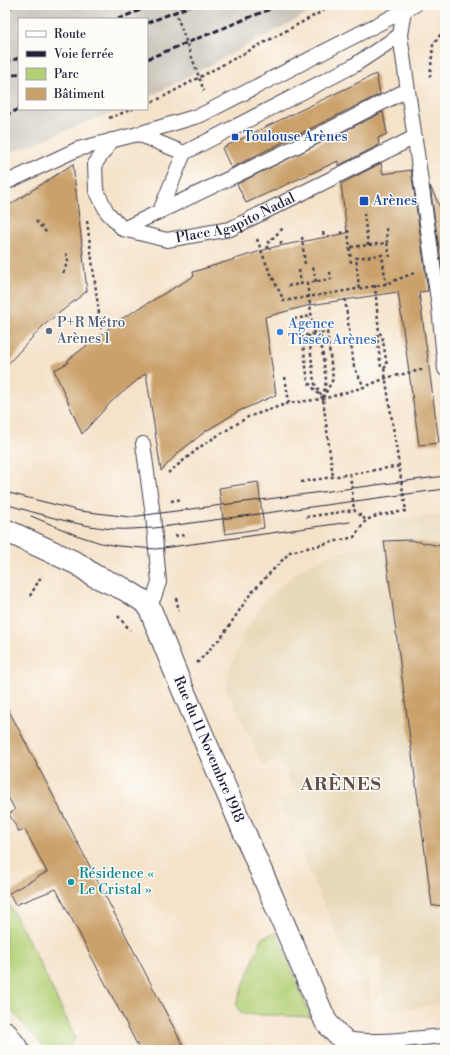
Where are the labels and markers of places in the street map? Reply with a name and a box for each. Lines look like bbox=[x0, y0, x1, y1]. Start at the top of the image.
place label: Toulouse Arènes bbox=[243, 128, 348, 146]
marker: Toulouse Arènes bbox=[230, 132, 240, 142]
place label: Arènes bbox=[372, 192, 417, 210]
marker: Arènes bbox=[358, 195, 370, 207]
place label: P+R Métro Arènes 1 bbox=[56, 314, 126, 348]
place label: Agence Tisséo Arènes bbox=[287, 315, 377, 349]
marker: P+R Métro Arènes 1 bbox=[44, 326, 54, 336]
marker: Agence Tisséo Arènes bbox=[275, 327, 285, 337]
place label: Résidence « Le Cristal » bbox=[79, 865, 155, 899]
marker: Résidence « Le Cristal » bbox=[66, 877, 76, 887]

